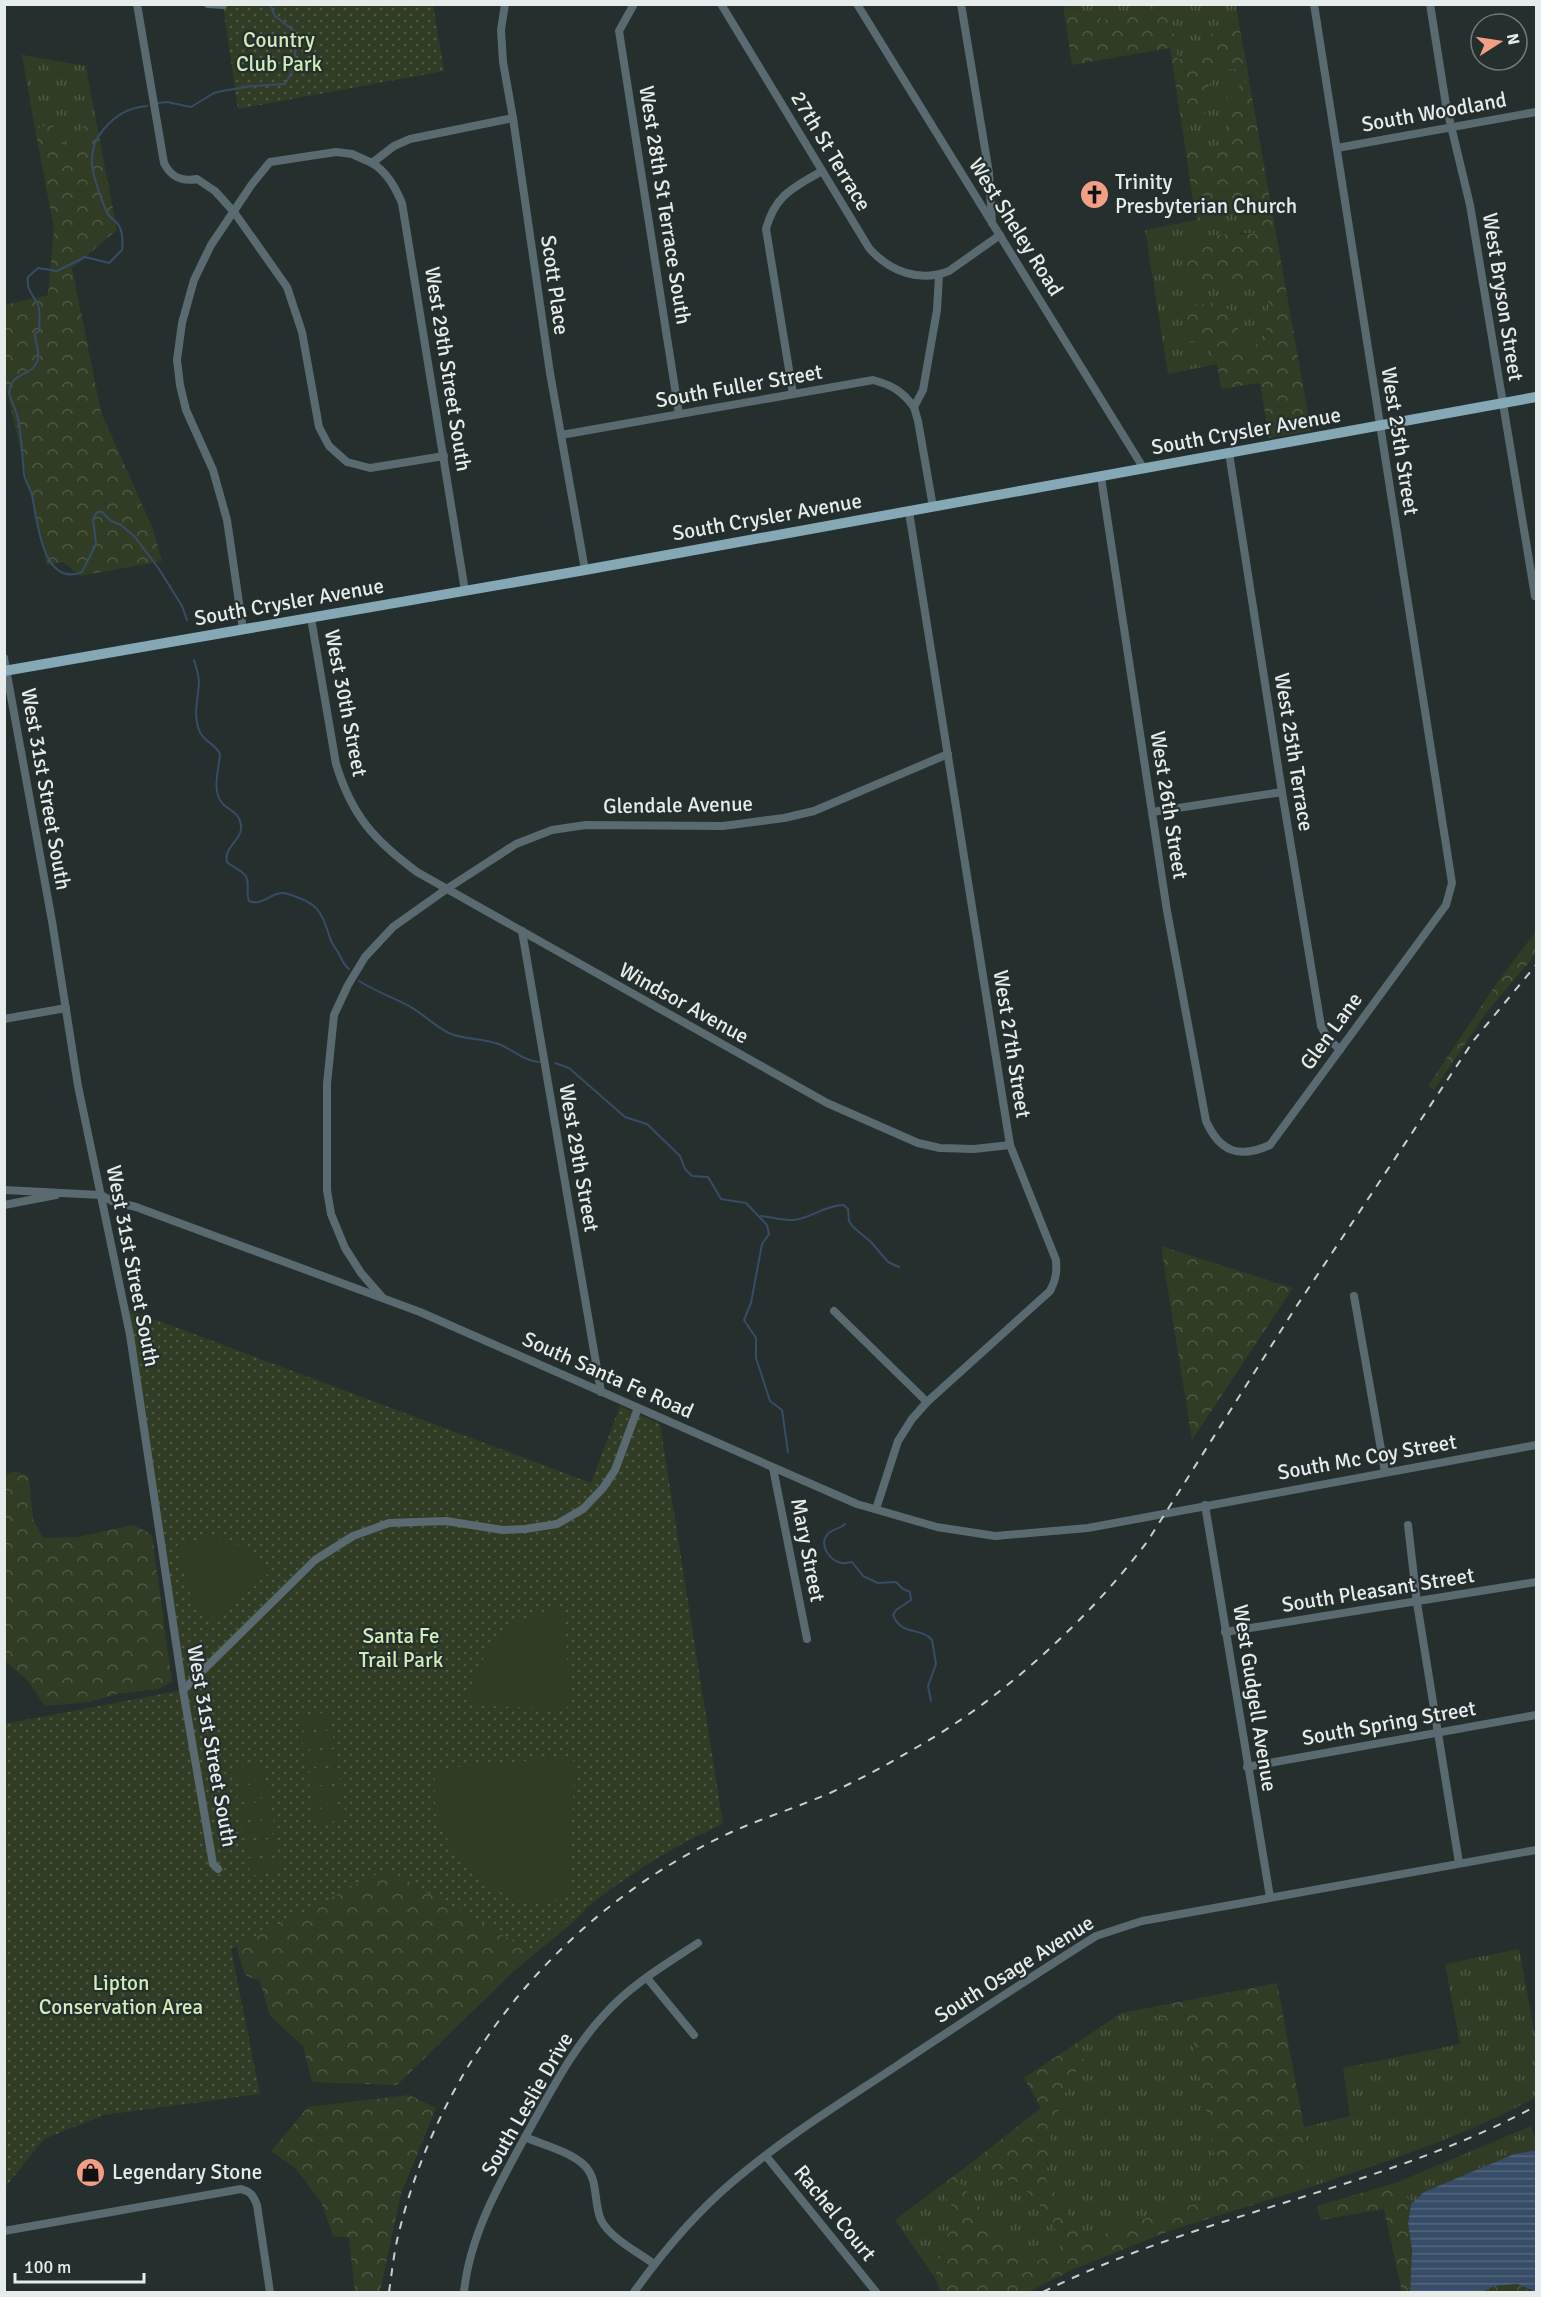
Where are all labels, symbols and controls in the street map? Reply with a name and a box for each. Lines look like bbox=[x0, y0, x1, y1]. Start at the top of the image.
north arrow bbox=[1469, 12, 1529, 72]
park label: Country Club Park bbox=[236, 27, 323, 77]
text: N bbox=[1502, 32, 1524, 47]
street label: West 28th St Terrace South bbox=[633, 84, 697, 326]
street label: 27th St Terrace bbox=[785, 86, 877, 216]
street label: South Woodland bbox=[1359, 86, 1509, 138]
street label: West Sheley Road bbox=[963, 153, 1069, 301]
place label: Trinity Presbyterian Church bbox=[1115, 169, 1297, 219]
church icon: Trinity Presbyterian Church bbox=[1078, 178, 1110, 210]
street label: West Bryson Street bbox=[1477, 211, 1529, 383]
street label: Scott Place bbox=[535, 233, 575, 337]
street label: West 29th Street South bbox=[419, 265, 477, 473]
street label: South Fuller Street bbox=[654, 359, 824, 413]
street label: West 25th Street bbox=[1375, 365, 1425, 517]
street label: South Crysler Avenue bbox=[1149, 402, 1343, 460]
street label: South Crysler Avenue bbox=[670, 488, 864, 546]
street label: South Crysler Avenue bbox=[192, 573, 386, 631]
street label: West 30th Street bbox=[319, 627, 373, 779]
street label: West 25th Terrace bbox=[1269, 671, 1319, 833]
street label: West 31st Street South bbox=[15, 686, 77, 892]
street label: West 26th Street bbox=[1144, 729, 1194, 881]
street label: Glendale Avenue bbox=[603, 791, 753, 819]
street label: Windsor Avenue bbox=[615, 957, 753, 1049]
street label: West 27th Street bbox=[987, 968, 1037, 1120]
street label: Glen Lane bbox=[1294, 987, 1368, 1075]
street label: West 29th Street bbox=[553, 1082, 605, 1234]
street label: West 31st Street South bbox=[101, 1163, 165, 1369]
street label: South Santa Fe Road bbox=[519, 1326, 697, 1424]
street label: South Mc Coy Street bbox=[1276, 1428, 1458, 1486]
street label: Mary Street bbox=[785, 1496, 831, 1604]
street label: South Pleasant Street bbox=[1280, 1562, 1476, 1618]
street label: West Gudgell Avenue bbox=[1227, 1603, 1283, 1793]
park label: Santa Fe Trail Park bbox=[359, 1623, 444, 1673]
street label: West 31st Street South bbox=[181, 1643, 243, 1849]
street label: South Spring Street bbox=[1300, 1695, 1478, 1751]
street label: South Osage Avenue bbox=[930, 1910, 1098, 2028]
park label: Lipton Conservation Area bbox=[39, 1970, 203, 2020]
street label: South Leslie Drive bbox=[475, 2028, 579, 2180]
shop icon: Legendary Stone bbox=[75, 2156, 107, 2188]
place label: Legendary Stone bbox=[112, 2159, 262, 2185]
street label: Rachel Court bbox=[788, 2160, 882, 2266]
scale bar bbox=[15, 2246, 144, 2284]
text: 100 m bbox=[24, 2256, 71, 2278]

